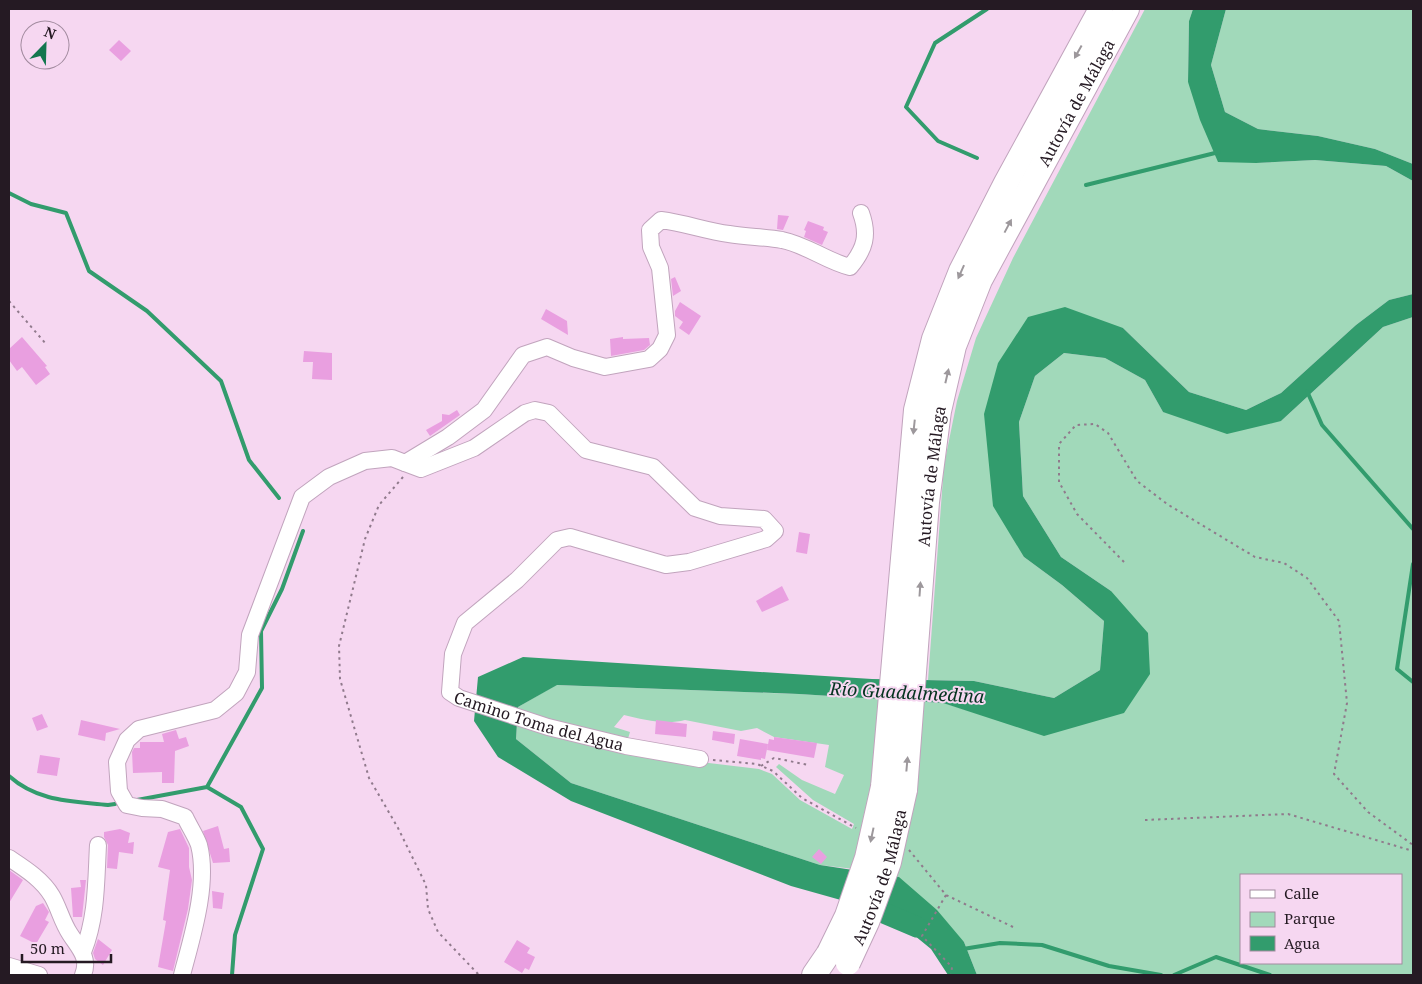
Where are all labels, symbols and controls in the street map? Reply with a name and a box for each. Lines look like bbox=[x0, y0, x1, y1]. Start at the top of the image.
north arrow bbox=[20, 20, 70, 70]
text: N bbox=[41, 22, 59, 43]
street label: Autovía de Málaga bbox=[1033, 35, 1120, 170]
one-way arrow bbox=[1074, 44, 1082, 59]
one-way arrow bbox=[1004, 219, 1012, 234]
one-way arrow bbox=[956, 265, 964, 279]
one-way arrow bbox=[943, 369, 951, 384]
street label: Autovía de Málaga bbox=[913, 403, 951, 547]
one-way arrow bbox=[910, 420, 918, 436]
one-way arrow bbox=[917, 581, 925, 597]
water label: Río Guadalmedina bbox=[828, 676, 986, 708]
street label: Camino Toma del Agua bbox=[451, 686, 626, 756]
one-way arrow bbox=[903, 756, 911, 772]
street label: Autovía de Málaga bbox=[847, 807, 911, 948]
one-way arrow bbox=[868, 827, 876, 843]
legend bbox=[1240, 874, 1402, 964]
text: Calle bbox=[1284, 883, 1319, 903]
text: Parque bbox=[1284, 908, 1335, 928]
scale bar bbox=[22, 932, 111, 964]
text: Agua bbox=[1284, 933, 1320, 953]
text: 50 m bbox=[30, 938, 65, 958]

